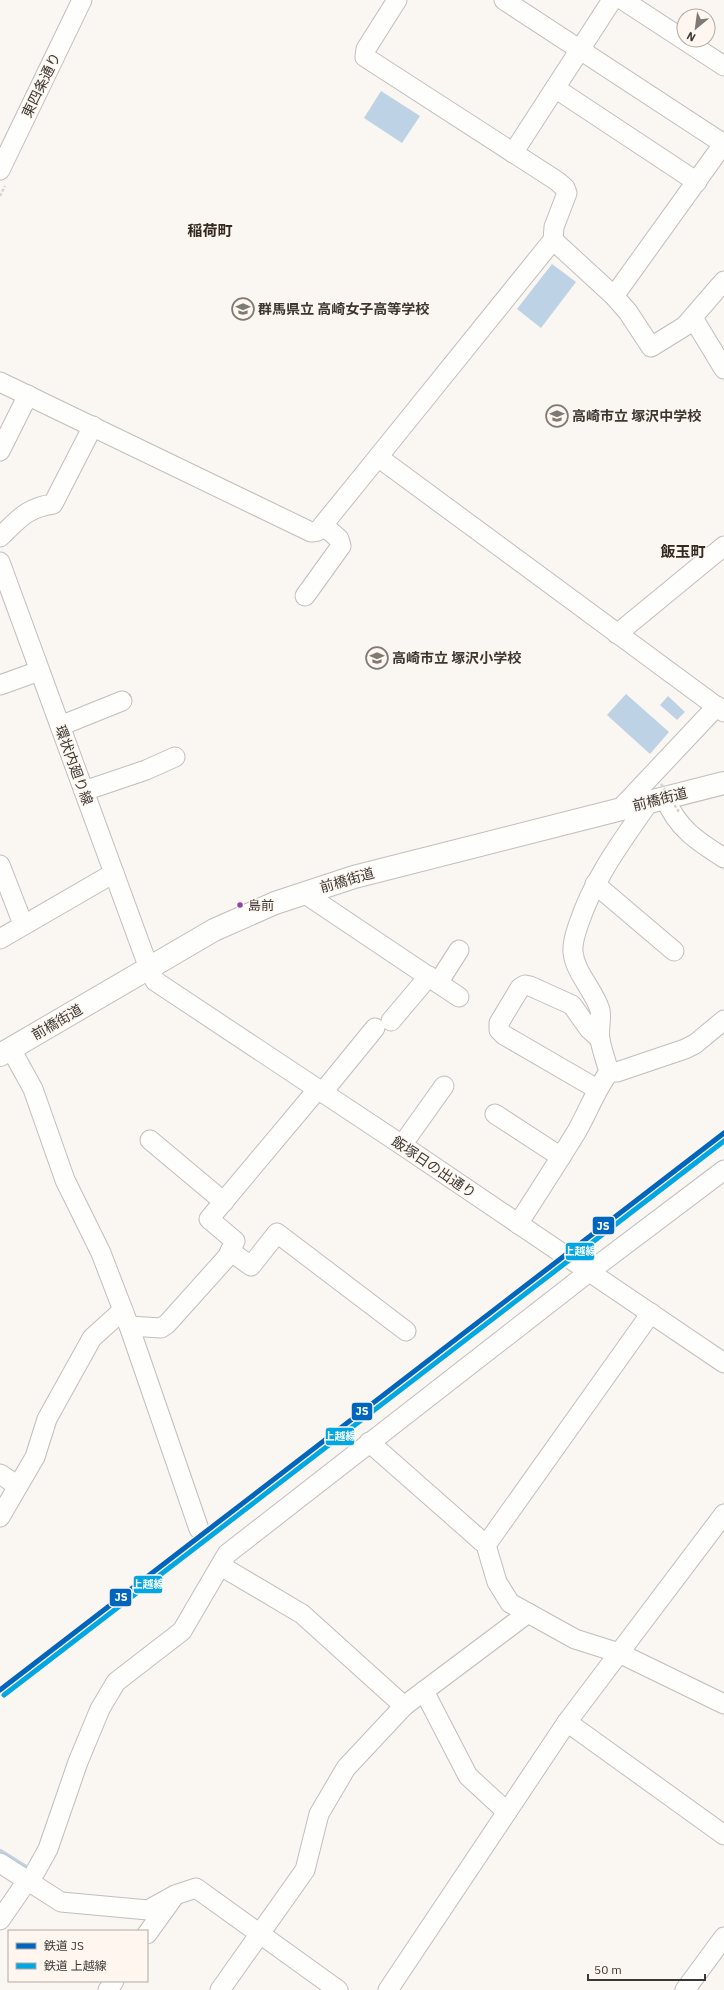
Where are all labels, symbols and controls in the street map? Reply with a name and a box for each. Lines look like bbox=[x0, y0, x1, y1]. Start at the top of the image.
north arrow bbox=[676, 8, 716, 48]
text: N bbox=[684, 29, 698, 45]
street label: 東四条通り bbox=[18, 50, 64, 120]
district label: 稲荷町 bbox=[187, 221, 233, 240]
school or university icon: 群馬県立 高崎女子高等学校 bbox=[230, 296, 256, 322]
place label: 群馬県立 高崎女子高等学校 bbox=[258, 300, 429, 318]
school or university icon: 高崎市立 塚沢中学校 bbox=[544, 403, 570, 429]
place label: 高崎市立 塚沢中学校 bbox=[572, 407, 701, 425]
district label: 飯玉町 bbox=[660, 542, 706, 561]
school or university icon: 高崎市立 塚沢小学校 bbox=[364, 645, 390, 671]
place label: 高崎市立 塚沢小学校 bbox=[392, 649, 521, 667]
street label: 環状内廻り線 bbox=[51, 722, 97, 808]
street label: 前橋街道 bbox=[631, 783, 689, 815]
street label: 前橋街道 bbox=[318, 864, 376, 896]
place label: 島前 bbox=[248, 897, 274, 914]
marker: 島前 bbox=[235, 900, 245, 910]
street label: 前橋街道 bbox=[28, 1000, 86, 1044]
street label: 飯塚日の出通り bbox=[388, 1132, 480, 1202]
line badge: JS bbox=[592, 1216, 615, 1235]
text: JS bbox=[596, 1219, 610, 1233]
line badge: 上越線 bbox=[565, 1242, 595, 1261]
text: 上越線 bbox=[564, 1244, 597, 1258]
line badge: JS bbox=[351, 1402, 373, 1421]
text: JS bbox=[355, 1404, 369, 1418]
line badge: 上越線 bbox=[325, 1427, 355, 1446]
text: 上越線 bbox=[324, 1429, 357, 1443]
line badge: 上越線 bbox=[133, 1575, 163, 1594]
text: 上越線 bbox=[132, 1577, 165, 1591]
line badge: JS bbox=[109, 1588, 132, 1607]
text: JS bbox=[114, 1590, 128, 1604]
legend bbox=[8, 1930, 148, 1982]
text: 鉄道 JS bbox=[44, 1938, 84, 1953]
scale bar bbox=[588, 1956, 705, 1982]
text: 鉄道 上越線 bbox=[44, 1958, 107, 1973]
text: 50 m bbox=[594, 1962, 622, 1977]

